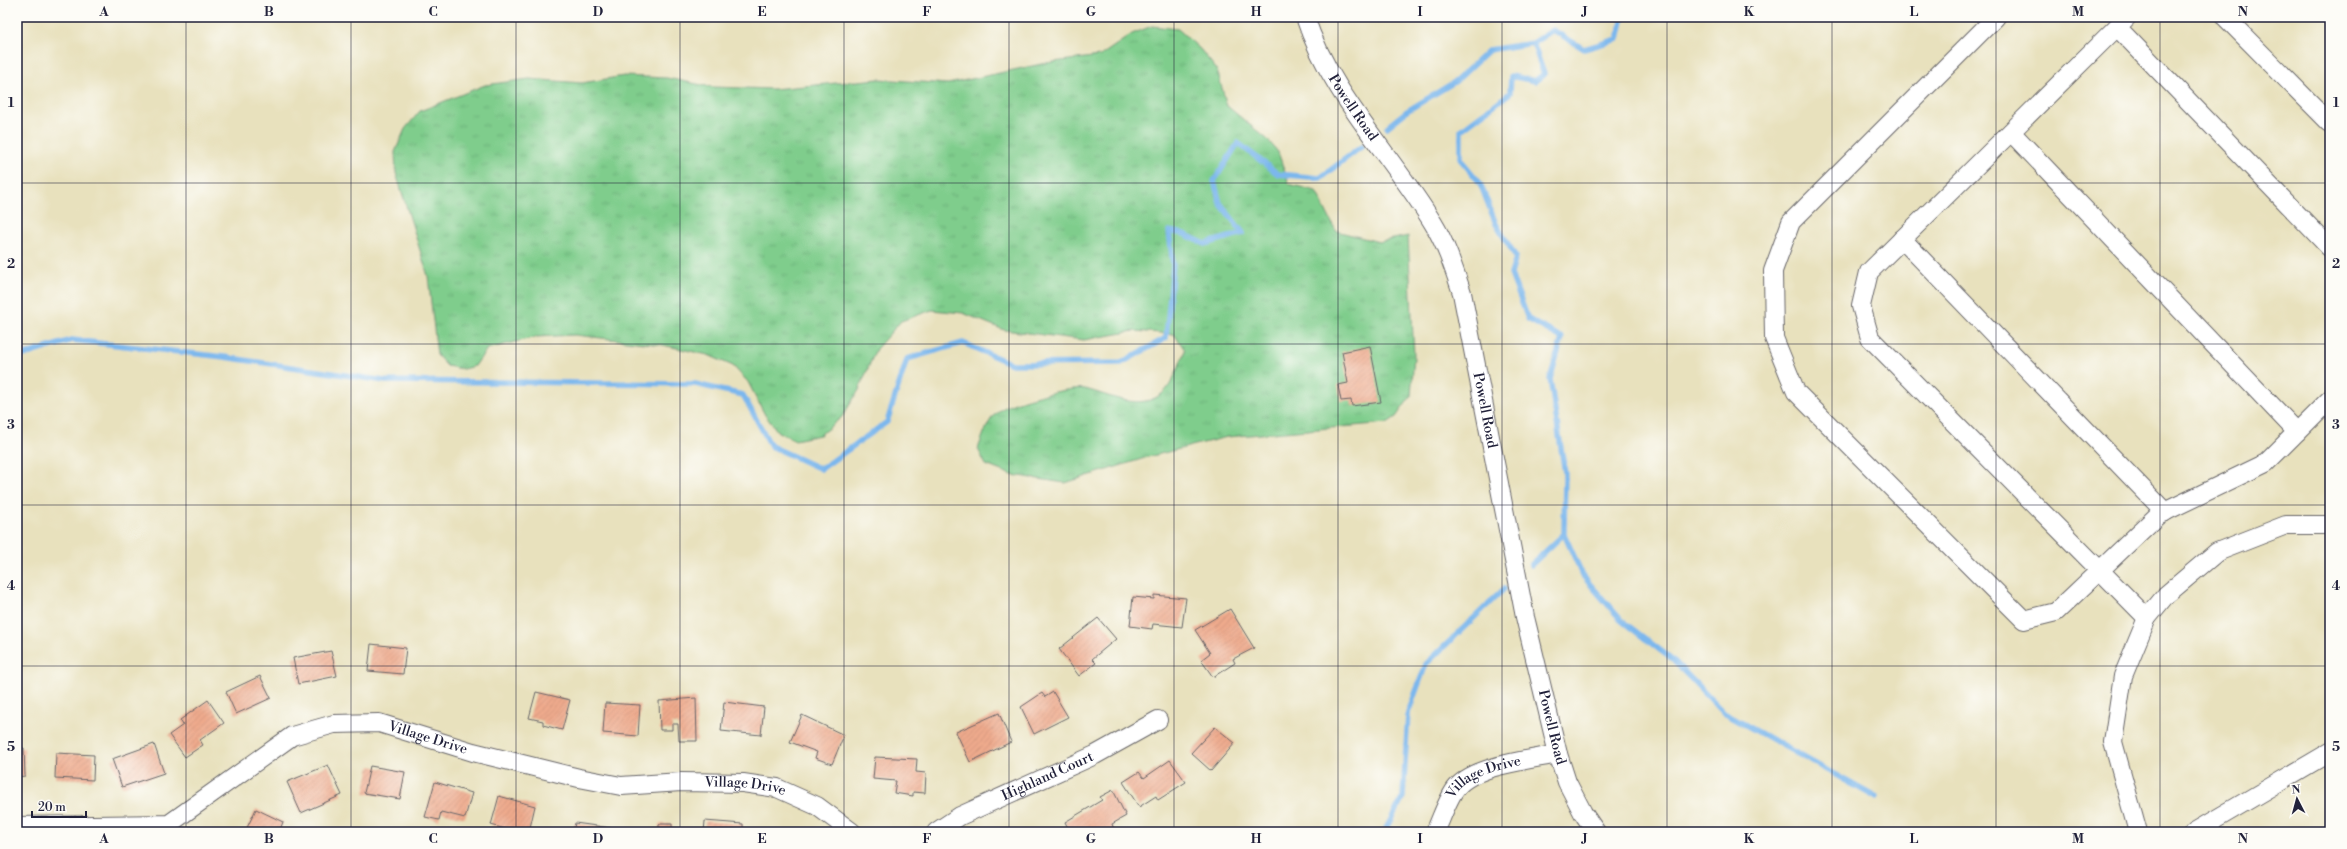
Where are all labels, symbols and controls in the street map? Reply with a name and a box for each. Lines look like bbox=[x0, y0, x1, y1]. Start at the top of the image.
text: A bbox=[98, 4, 109, 20]
text: B bbox=[264, 4, 274, 20]
text: C bbox=[428, 4, 438, 20]
text: D bbox=[593, 4, 603, 20]
text: E bbox=[757, 4, 767, 20]
text: F bbox=[922, 4, 932, 20]
text: G bbox=[1086, 4, 1097, 20]
text: H bbox=[1251, 4, 1262, 20]
text: I bbox=[1417, 4, 1423, 20]
text: J bbox=[1580, 4, 1588, 20]
text: K bbox=[1744, 4, 1755, 20]
text: L bbox=[1910, 4, 1919, 20]
text: M bbox=[2072, 4, 2084, 20]
text: N bbox=[2238, 4, 2249, 20]
street label: Powell Road bbox=[1324, 71, 1382, 145]
text: 1 bbox=[8, 95, 15, 111]
text: 1 bbox=[2333, 95, 2340, 111]
text: 2 bbox=[7, 256, 15, 272]
text: 2 bbox=[2332, 256, 2340, 272]
street label: Powell Road bbox=[1469, 371, 1501, 450]
text: 3 bbox=[7, 417, 15, 433]
text: 3 bbox=[2332, 417, 2340, 433]
text: 4 bbox=[7, 578, 16, 594]
text: 4 bbox=[2332, 578, 2341, 594]
street label: Powell Road bbox=[1534, 688, 1570, 767]
street label: Village Drive bbox=[385, 717, 470, 759]
text: 5 bbox=[7, 739, 15, 755]
text: 5 bbox=[2332, 739, 2340, 755]
street label: Highland Court bbox=[999, 748, 1096, 805]
street label: Village Drive bbox=[1442, 752, 1523, 803]
street label: Village Drive bbox=[704, 773, 789, 800]
north arrow bbox=[2277, 779, 2317, 819]
text: N bbox=[2291, 783, 2301, 797]
scale bar bbox=[32, 793, 86, 819]
text: 20 m bbox=[38, 800, 66, 815]
text: A bbox=[98, 831, 109, 847]
text: B bbox=[264, 831, 274, 847]
text: C bbox=[428, 831, 438, 847]
text: D bbox=[593, 831, 603, 847]
text: E bbox=[757, 831, 767, 847]
text: F bbox=[922, 831, 932, 847]
text: G bbox=[1086, 831, 1097, 847]
text: H bbox=[1251, 831, 1262, 847]
text: I bbox=[1417, 831, 1423, 847]
text: J bbox=[1580, 831, 1588, 847]
text: K bbox=[1744, 831, 1755, 847]
text: L bbox=[1910, 831, 1919, 847]
text: M bbox=[2072, 831, 2084, 847]
text: N bbox=[2238, 831, 2249, 847]

